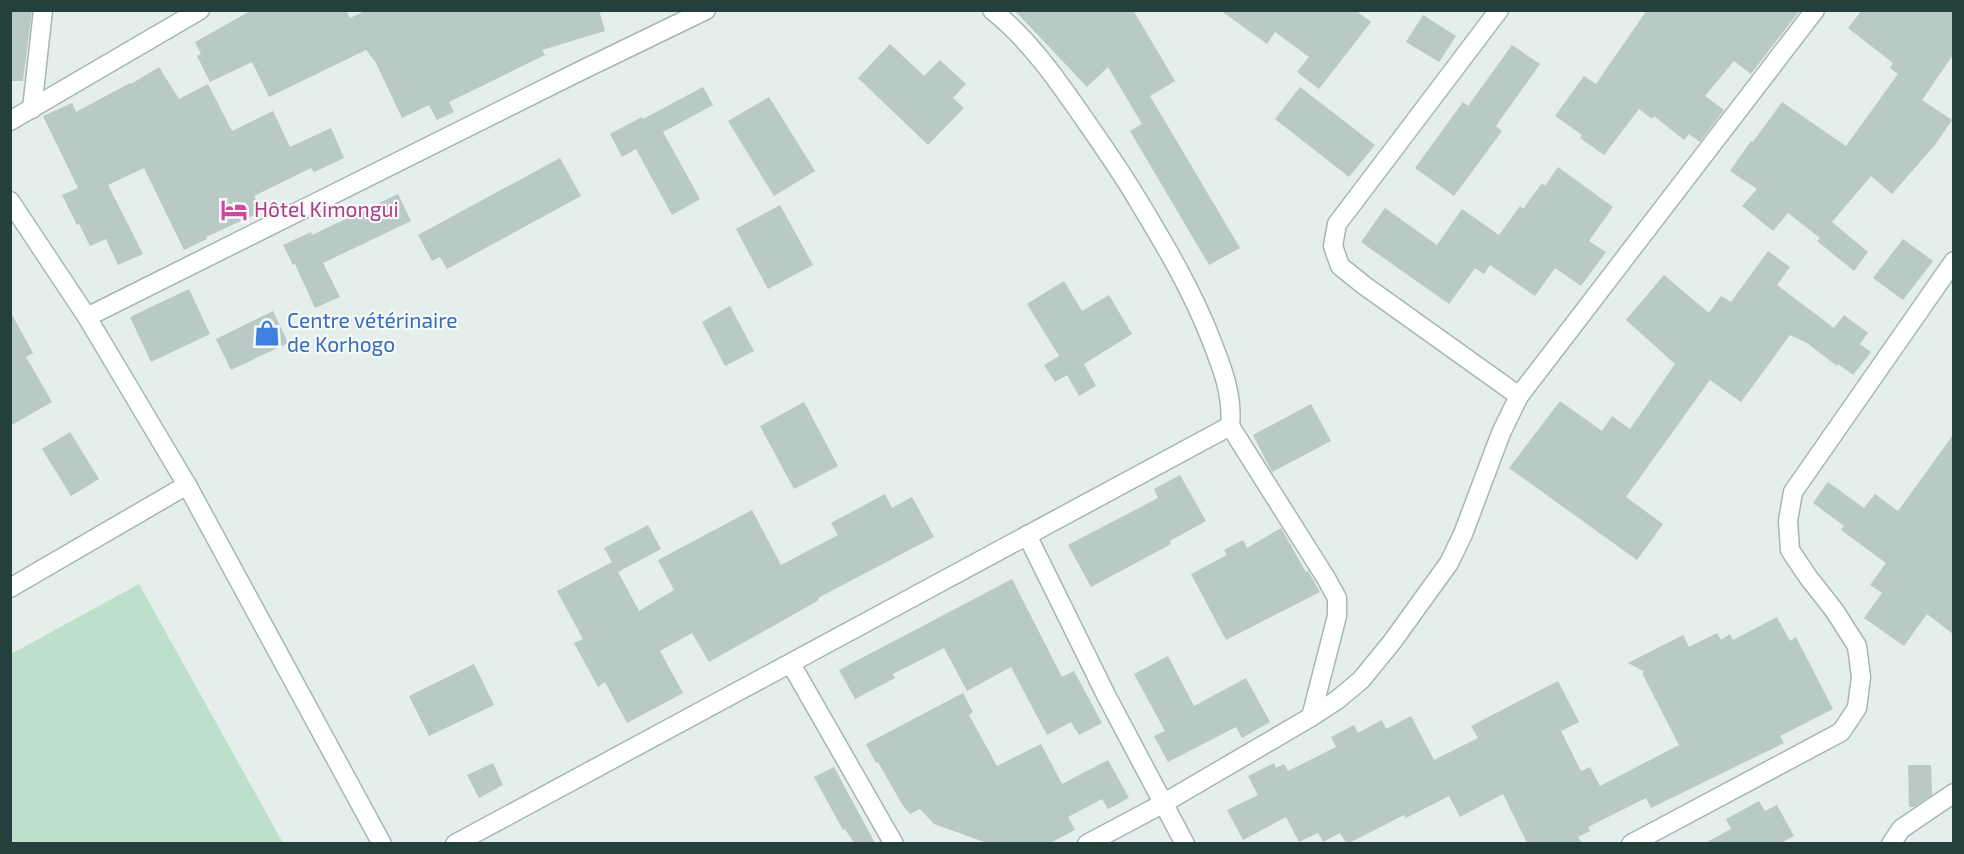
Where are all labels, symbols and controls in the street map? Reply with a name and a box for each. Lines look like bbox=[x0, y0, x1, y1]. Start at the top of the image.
hotel icon: Hôtel Kimongui bbox=[219, 195, 249, 225]
place label: Hôtel Kimongui bbox=[254, 196, 399, 221]
place label: Centre vétérinaire de Korhogo bbox=[287, 307, 458, 356]
shop icon: Centre vétérinaire de Korhogo bbox=[252, 318, 282, 348]

